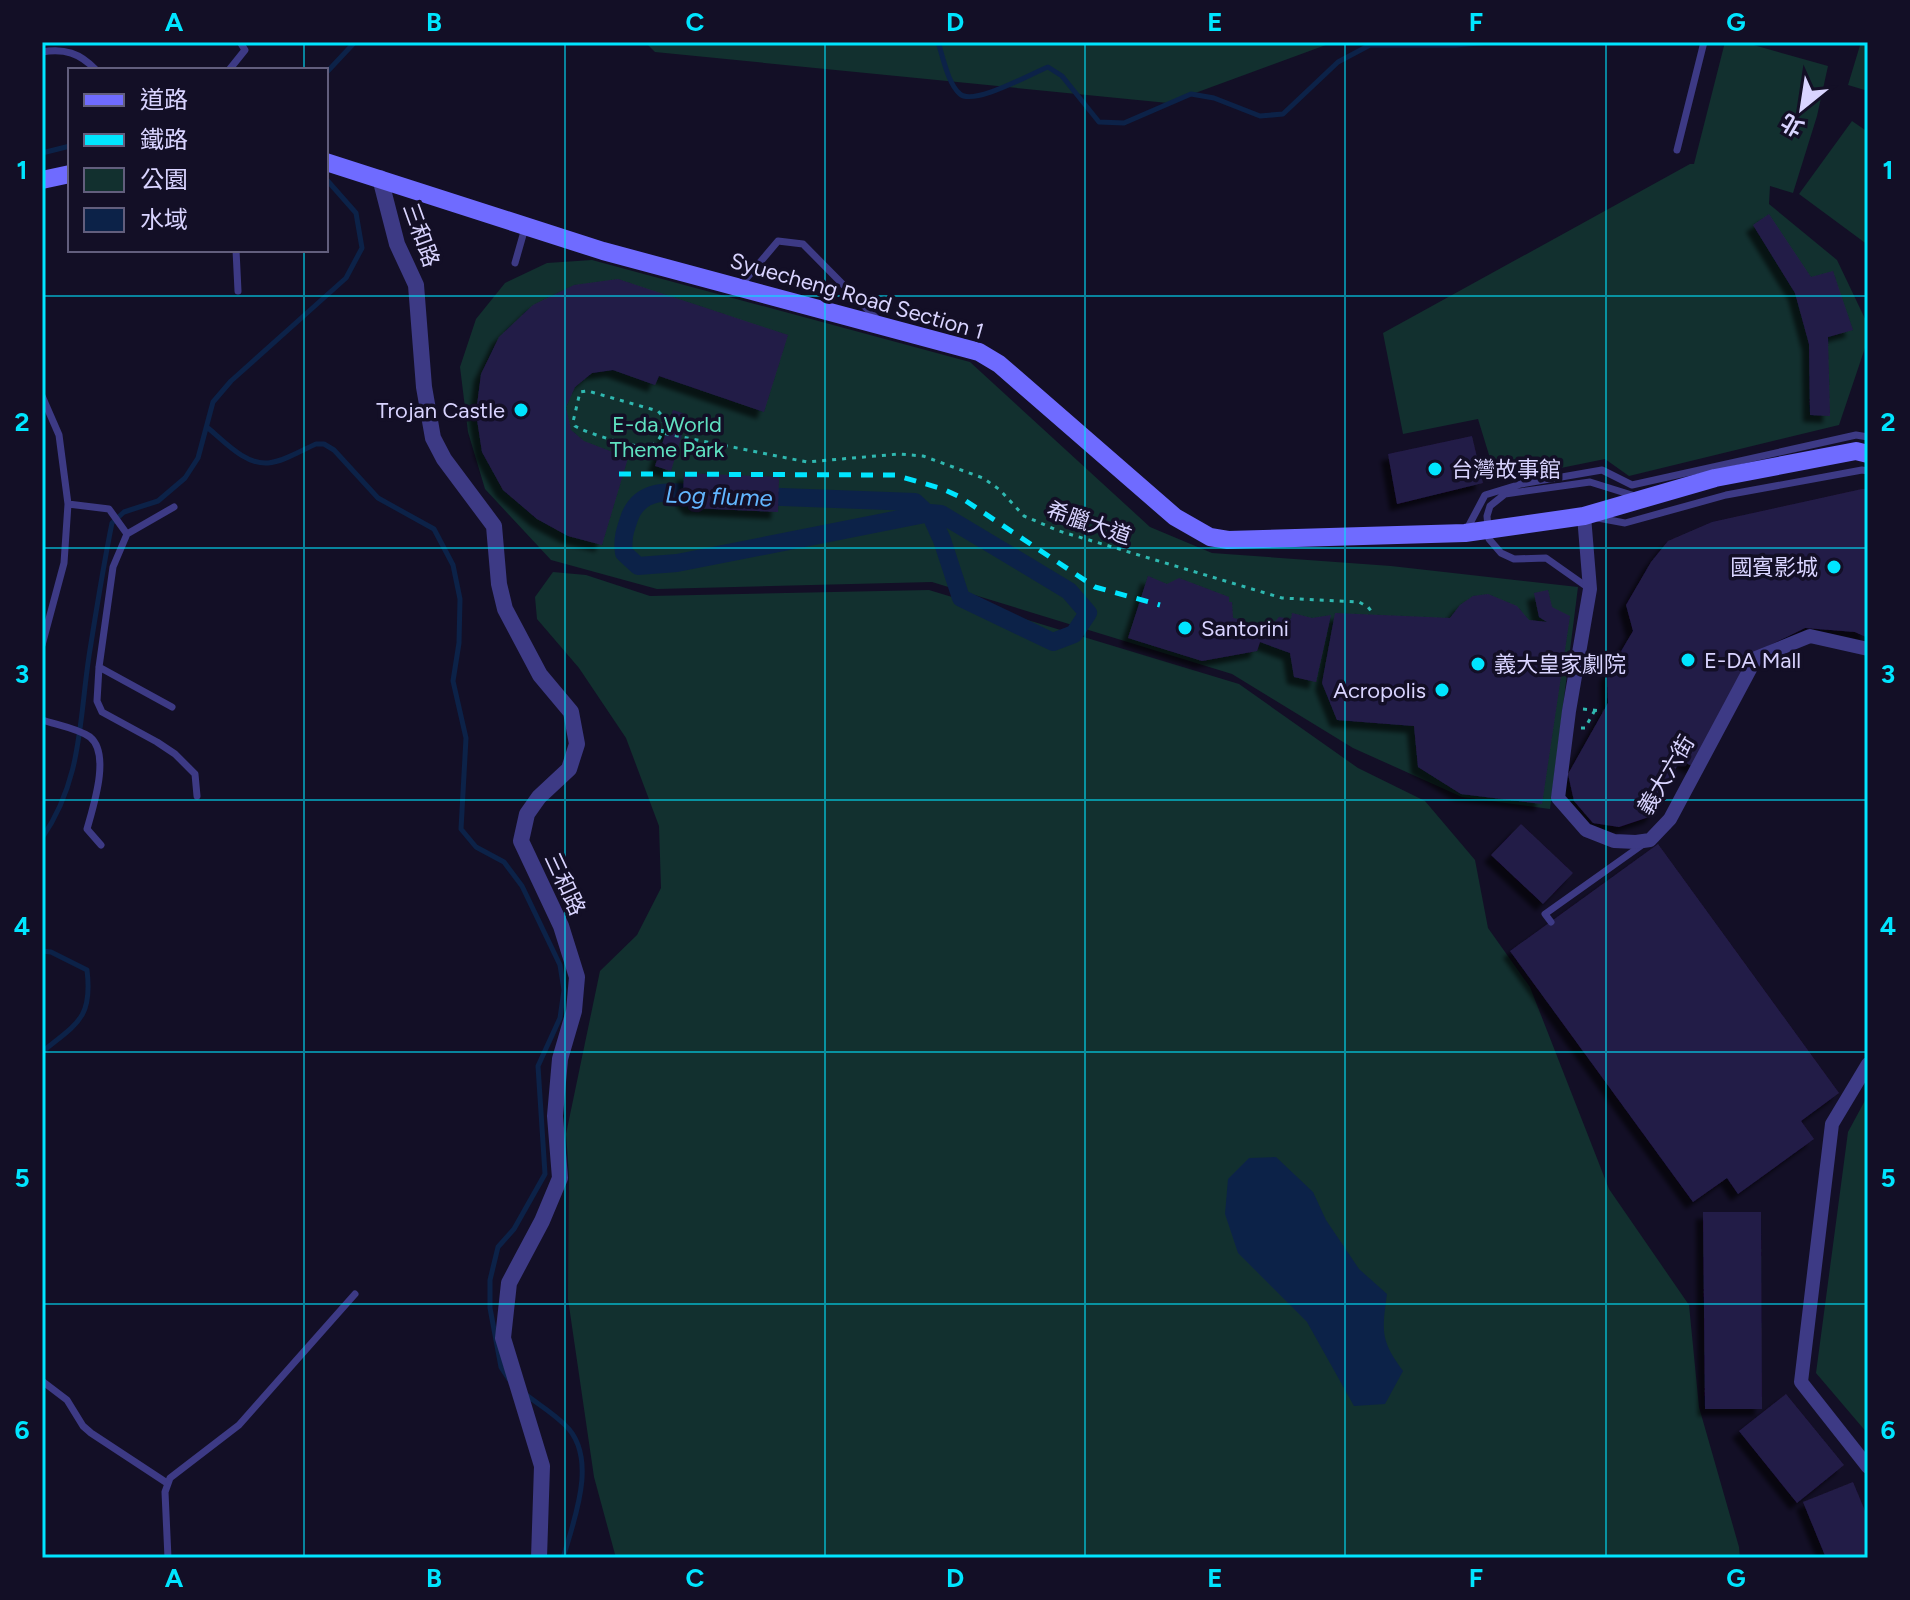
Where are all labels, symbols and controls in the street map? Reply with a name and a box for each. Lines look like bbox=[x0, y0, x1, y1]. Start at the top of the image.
text: A bbox=[165, 6, 184, 38]
text: B bbox=[426, 6, 442, 38]
text: C bbox=[686, 6, 705, 38]
text: D bbox=[946, 6, 964, 38]
text: E bbox=[1207, 6, 1223, 38]
text: F bbox=[1469, 6, 1483, 38]
text: G bbox=[1726, 6, 1746, 38]
legend bbox=[68, 68, 328, 252]
north arrow bbox=[1762, 68, 1842, 148]
text: 道路 bbox=[140, 85, 188, 114]
text: 北 bbox=[1776, 108, 1809, 142]
text: 鐵路 bbox=[140, 125, 188, 154]
text: 1 bbox=[17, 154, 27, 186]
text: 1 bbox=[1883, 154, 1893, 186]
text: 公園 bbox=[140, 165, 188, 194]
street label: 三和路 bbox=[397, 199, 445, 271]
text: 水域 bbox=[140, 205, 188, 234]
street label: Syuecheng Road Section 1 bbox=[727, 247, 987, 345]
place label: Trojan Castle bbox=[376, 397, 505, 424]
marker: Trojan Castle bbox=[512, 401, 530, 419]
text: 2 bbox=[14, 406, 30, 438]
text: 2 bbox=[1880, 406, 1896, 438]
park label: E-da World Theme Park bbox=[610, 411, 725, 463]
place label: 台灣故事館 bbox=[1451, 456, 1561, 483]
marker: 台灣故事館 bbox=[1426, 460, 1444, 478]
water label: Log flume bbox=[665, 480, 773, 512]
street label: 希臘大道 bbox=[1043, 496, 1135, 550]
place label: 國賓影城 bbox=[1730, 554, 1818, 581]
marker: 國賓影城 bbox=[1825, 558, 1843, 576]
place label: Santorini bbox=[1201, 615, 1289, 642]
marker: Santorini bbox=[1176, 619, 1194, 637]
place label: E-DA Mall bbox=[1704, 647, 1801, 674]
place label: 義大皇家劇院 bbox=[1494, 651, 1626, 678]
marker: E-DA Mall bbox=[1679, 651, 1697, 669]
marker: 義大皇家劇院 bbox=[1469, 655, 1487, 673]
text: 3 bbox=[15, 658, 29, 690]
text: 3 bbox=[1881, 658, 1895, 690]
place label: Acropolis bbox=[1333, 677, 1426, 704]
marker: Acropolis bbox=[1433, 681, 1451, 699]
street label: 義大六街 bbox=[1632, 730, 1700, 820]
street label: 三和路 bbox=[539, 848, 591, 920]
text: 4 bbox=[14, 910, 30, 942]
text: 4 bbox=[1880, 910, 1896, 942]
text: 5 bbox=[14, 1162, 30, 1194]
text: 5 bbox=[1880, 1162, 1896, 1194]
text: 6 bbox=[14, 1414, 30, 1446]
text: 6 bbox=[1880, 1414, 1896, 1446]
text: A bbox=[165, 1562, 184, 1594]
text: B bbox=[426, 1562, 442, 1594]
text: C bbox=[686, 1562, 705, 1594]
text: D bbox=[946, 1562, 964, 1594]
text: E bbox=[1207, 1562, 1223, 1594]
text: F bbox=[1469, 1562, 1483, 1594]
text: G bbox=[1726, 1562, 1746, 1594]

